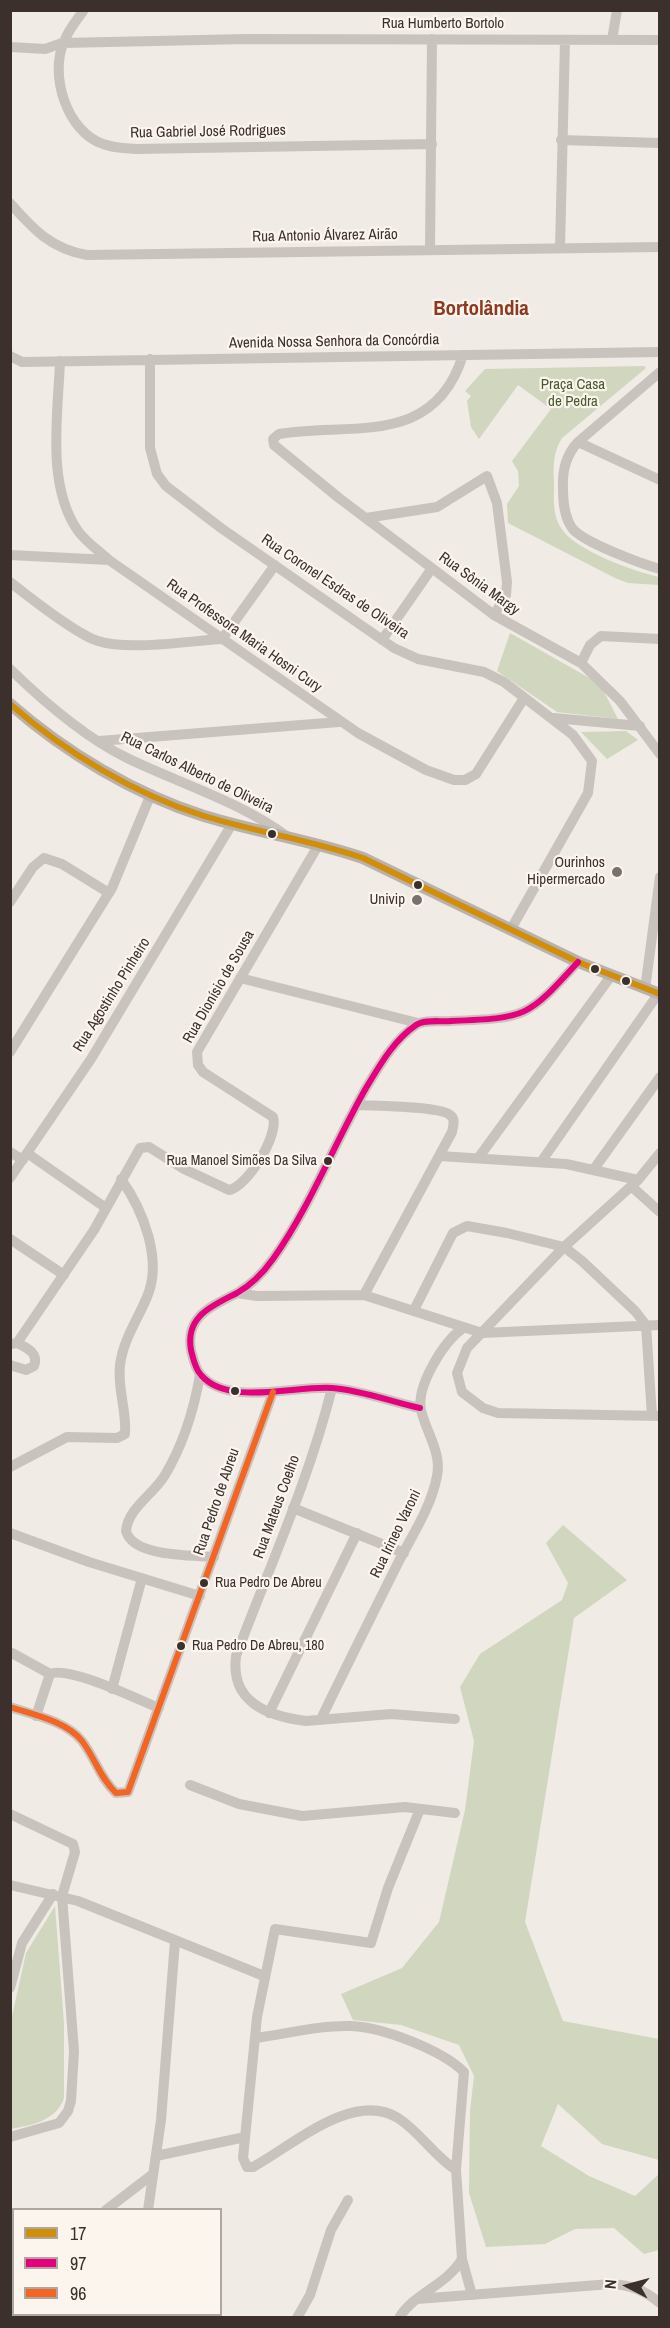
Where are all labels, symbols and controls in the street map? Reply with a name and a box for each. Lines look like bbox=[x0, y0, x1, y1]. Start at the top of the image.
street label: Rua Humberto Bortolo bbox=[382, 15, 504, 33]
street label: Rua Gabriel José Rodrigues bbox=[130, 122, 286, 142]
street label: Rua Antonio Álvarez Airão bbox=[252, 226, 398, 246]
district label: Bortolândia bbox=[433, 296, 529, 322]
street label: Avenida Nossa Senhora da Concórdia bbox=[229, 331, 439, 353]
park label: Praça Casa de Pedra bbox=[541, 376, 605, 411]
street label: Rua Coronel Esdras de Oliveira bbox=[258, 531, 412, 643]
street label: Rua Sônia Margy bbox=[435, 549, 523, 619]
street label: Rua Professora Maria Hosni Cury bbox=[163, 576, 325, 696]
street label: Rua Carlos Alberto de Oliveira bbox=[118, 728, 276, 818]
unlabelled marker bbox=[266, 828, 278, 840]
place label: Ourinhos Hipermercado bbox=[527, 854, 605, 889]
marker: Ourinhos Hipermercado bbox=[610, 865, 624, 879]
unlabelled marker bbox=[412, 879, 424, 891]
place label: Univip bbox=[369, 891, 405, 909]
marker: Univip bbox=[410, 893, 424, 907]
street label: Rua Dionísio de Sousa bbox=[179, 927, 259, 1047]
street label: Rua Agostinho Pinheiro bbox=[70, 935, 154, 1055]
unlabelled marker bbox=[589, 963, 601, 975]
unlabelled marker bbox=[620, 975, 632, 987]
place label: Rua Manoel Simões Da Silva bbox=[166, 1153, 317, 1169]
marker: Rua Manoel Simões Da Silva bbox=[322, 1155, 334, 1167]
unlabelled marker bbox=[229, 1385, 241, 1397]
street label: Rua Pedro de Abreu bbox=[190, 1446, 244, 1558]
street label: Rua Mateus Coelho bbox=[250, 1453, 304, 1561]
street label: Rua Irineo Varoni bbox=[367, 1487, 425, 1581]
place label: Rua Pedro De Abreu bbox=[215, 1575, 322, 1591]
marker: Rua Pedro De Abreu bbox=[198, 1577, 210, 1589]
place label: Rua Pedro De Abreu, 180 bbox=[192, 1638, 324, 1654]
marker: Rua Pedro De Abreu, 180 bbox=[175, 1640, 187, 1652]
legend bbox=[12, 2208, 222, 2316]
text: 17 bbox=[70, 2221, 86, 2246]
text: 97 bbox=[70, 2251, 86, 2276]
north arrow bbox=[598, 2256, 658, 2316]
text: N bbox=[599, 2278, 622, 2290]
text: 96 bbox=[70, 2281, 86, 2306]

